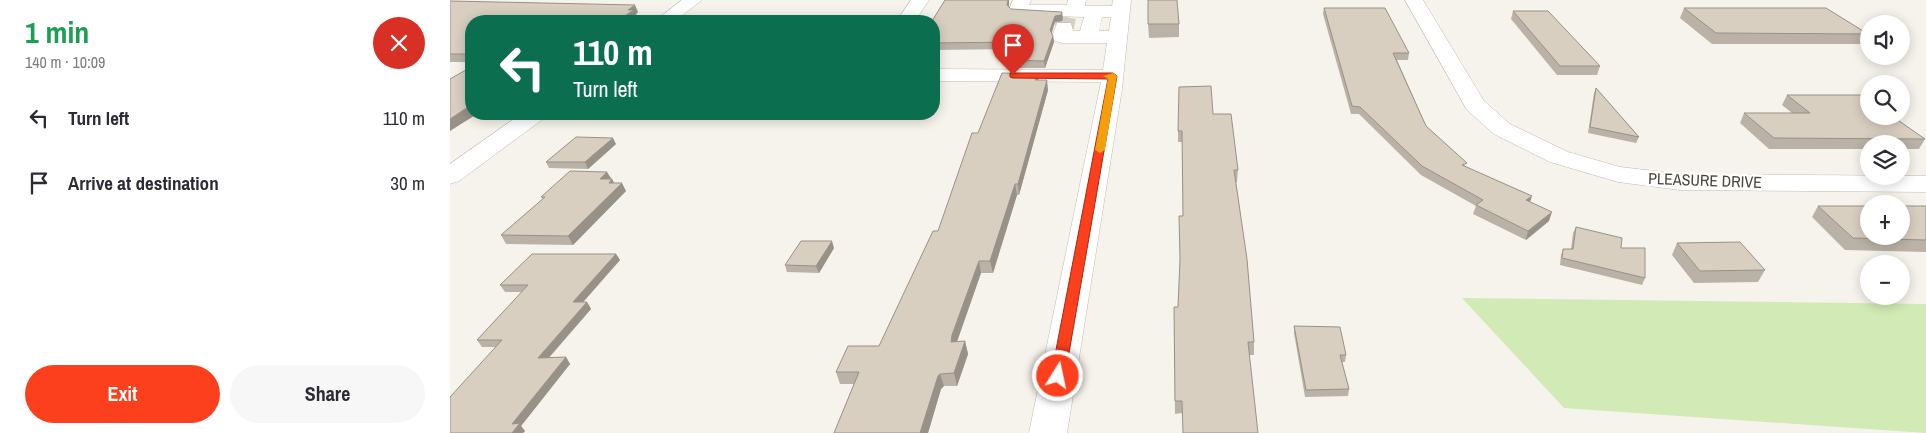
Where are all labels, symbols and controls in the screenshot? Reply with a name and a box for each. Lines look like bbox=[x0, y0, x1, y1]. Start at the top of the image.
text: 1 min bbox=[25, 12, 89, 52]
map controls bbox=[1860, 15, 1910, 305]
button: sound bbox=[1860, 15, 1910, 65]
button: close bbox=[373, 17, 425, 69]
pin bbox=[992, 24, 1034, 75]
text: 110 m bbox=[573, 29, 653, 76]
icon: arrive bbox=[999, 31, 1027, 59]
icon: left bbox=[490, 35, 555, 100]
text: 140 m · 10:09 bbox=[25, 51, 105, 73]
text: Turn left bbox=[573, 74, 638, 104]
button: search bbox=[1860, 75, 1910, 125]
icon: left bbox=[25, 104, 53, 132]
text: Turn left bbox=[68, 105, 129, 131]
text: 110 m bbox=[383, 105, 425, 131]
button: layers bbox=[1860, 135, 1910, 185]
street label: PLEASURE DRIVE bbox=[1648, 167, 1762, 193]
icon: arrive bbox=[25, 169, 53, 197]
text: Arrive at destination bbox=[68, 170, 219, 196]
text: 30 m bbox=[390, 170, 425, 196]
button: + bbox=[1860, 195, 1910, 245]
button: − bbox=[1860, 255, 1910, 305]
position arrow bbox=[1031, 349, 1083, 401]
button: Exit bbox=[25, 365, 220, 423]
button: Share bbox=[230, 365, 425, 423]

